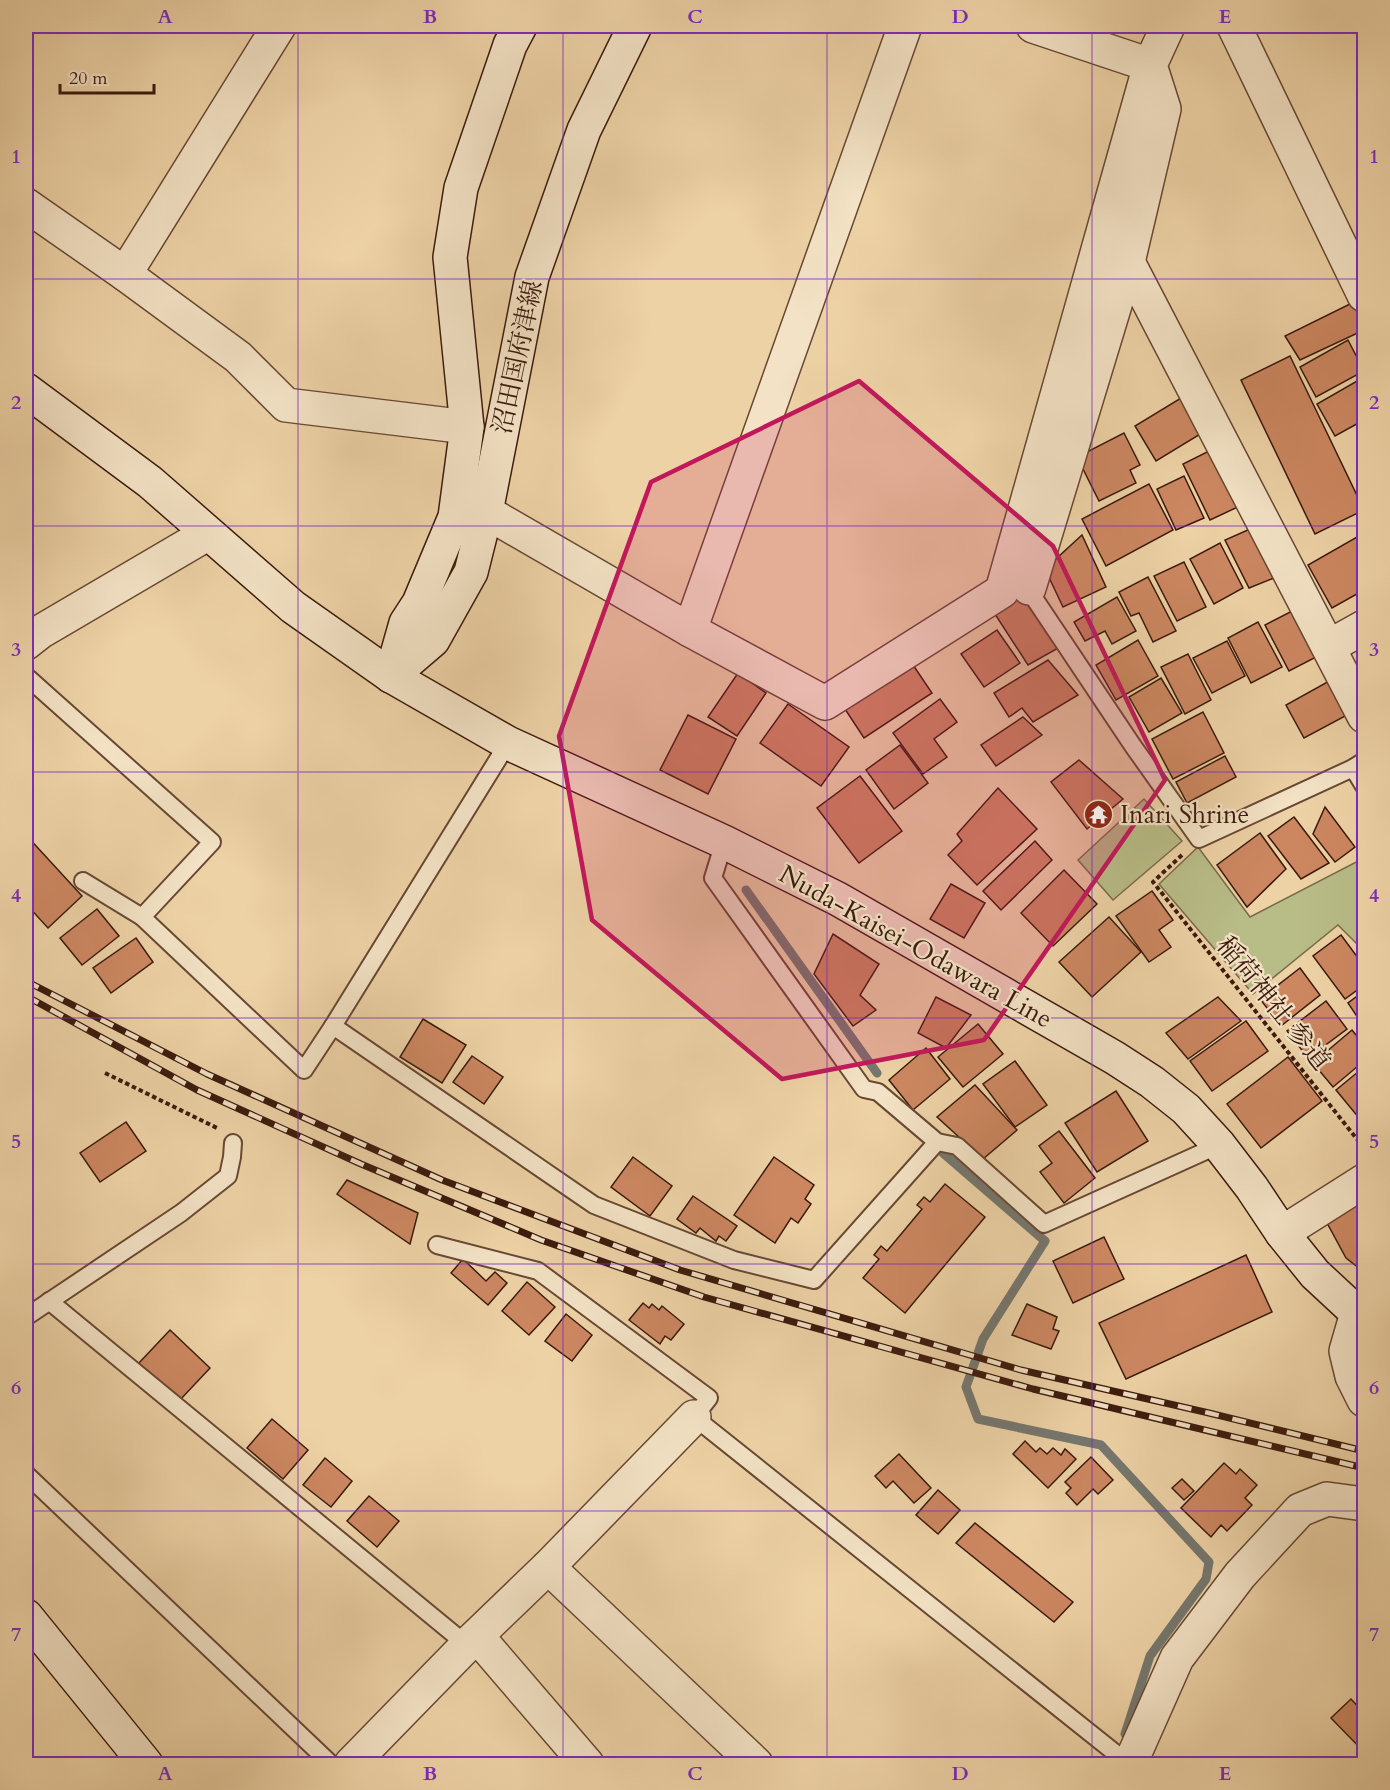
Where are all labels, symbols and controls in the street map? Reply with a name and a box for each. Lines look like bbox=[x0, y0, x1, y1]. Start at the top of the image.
text: A bbox=[157, 3, 173, 30]
text: B bbox=[423, 3, 437, 30]
text: C bbox=[687, 3, 703, 30]
text: D bbox=[951, 3, 969, 30]
text: E bbox=[1219, 3, 1231, 30]
scale bar bbox=[60, 57, 154, 95]
text: 20 m bbox=[69, 66, 108, 91]
text: 1 bbox=[11, 143, 21, 170]
text: 1 bbox=[1369, 143, 1379, 170]
street label: 沼田国府津線 bbox=[484, 277, 551, 437]
text: 2 bbox=[11, 389, 21, 416]
text: 2 bbox=[1369, 389, 1379, 416]
text: 3 bbox=[11, 636, 21, 663]
text: 3 bbox=[1369, 636, 1379, 663]
place label: Inari Shrine bbox=[1120, 797, 1249, 832]
temple icon: Inari Shrine bbox=[1083, 798, 1115, 830]
street label: Nuda-Kaisei-Odawara Line bbox=[773, 857, 1059, 1036]
text: 4 bbox=[11, 882, 21, 909]
text: 4 bbox=[1369, 882, 1379, 909]
street label: 稲荷神社 参道 bbox=[1209, 929, 1338, 1078]
text: 5 bbox=[11, 1128, 21, 1155]
text: 5 bbox=[1369, 1128, 1379, 1155]
text: 6 bbox=[11, 1374, 21, 1401]
text: 6 bbox=[1369, 1374, 1379, 1401]
text: 7 bbox=[11, 1621, 21, 1648]
text: 7 bbox=[1369, 1621, 1379, 1648]
text: A bbox=[157, 1760, 173, 1787]
text: B bbox=[423, 1760, 437, 1787]
text: C bbox=[687, 1760, 703, 1787]
text: D bbox=[951, 1760, 969, 1787]
text: E bbox=[1219, 1760, 1231, 1787]

